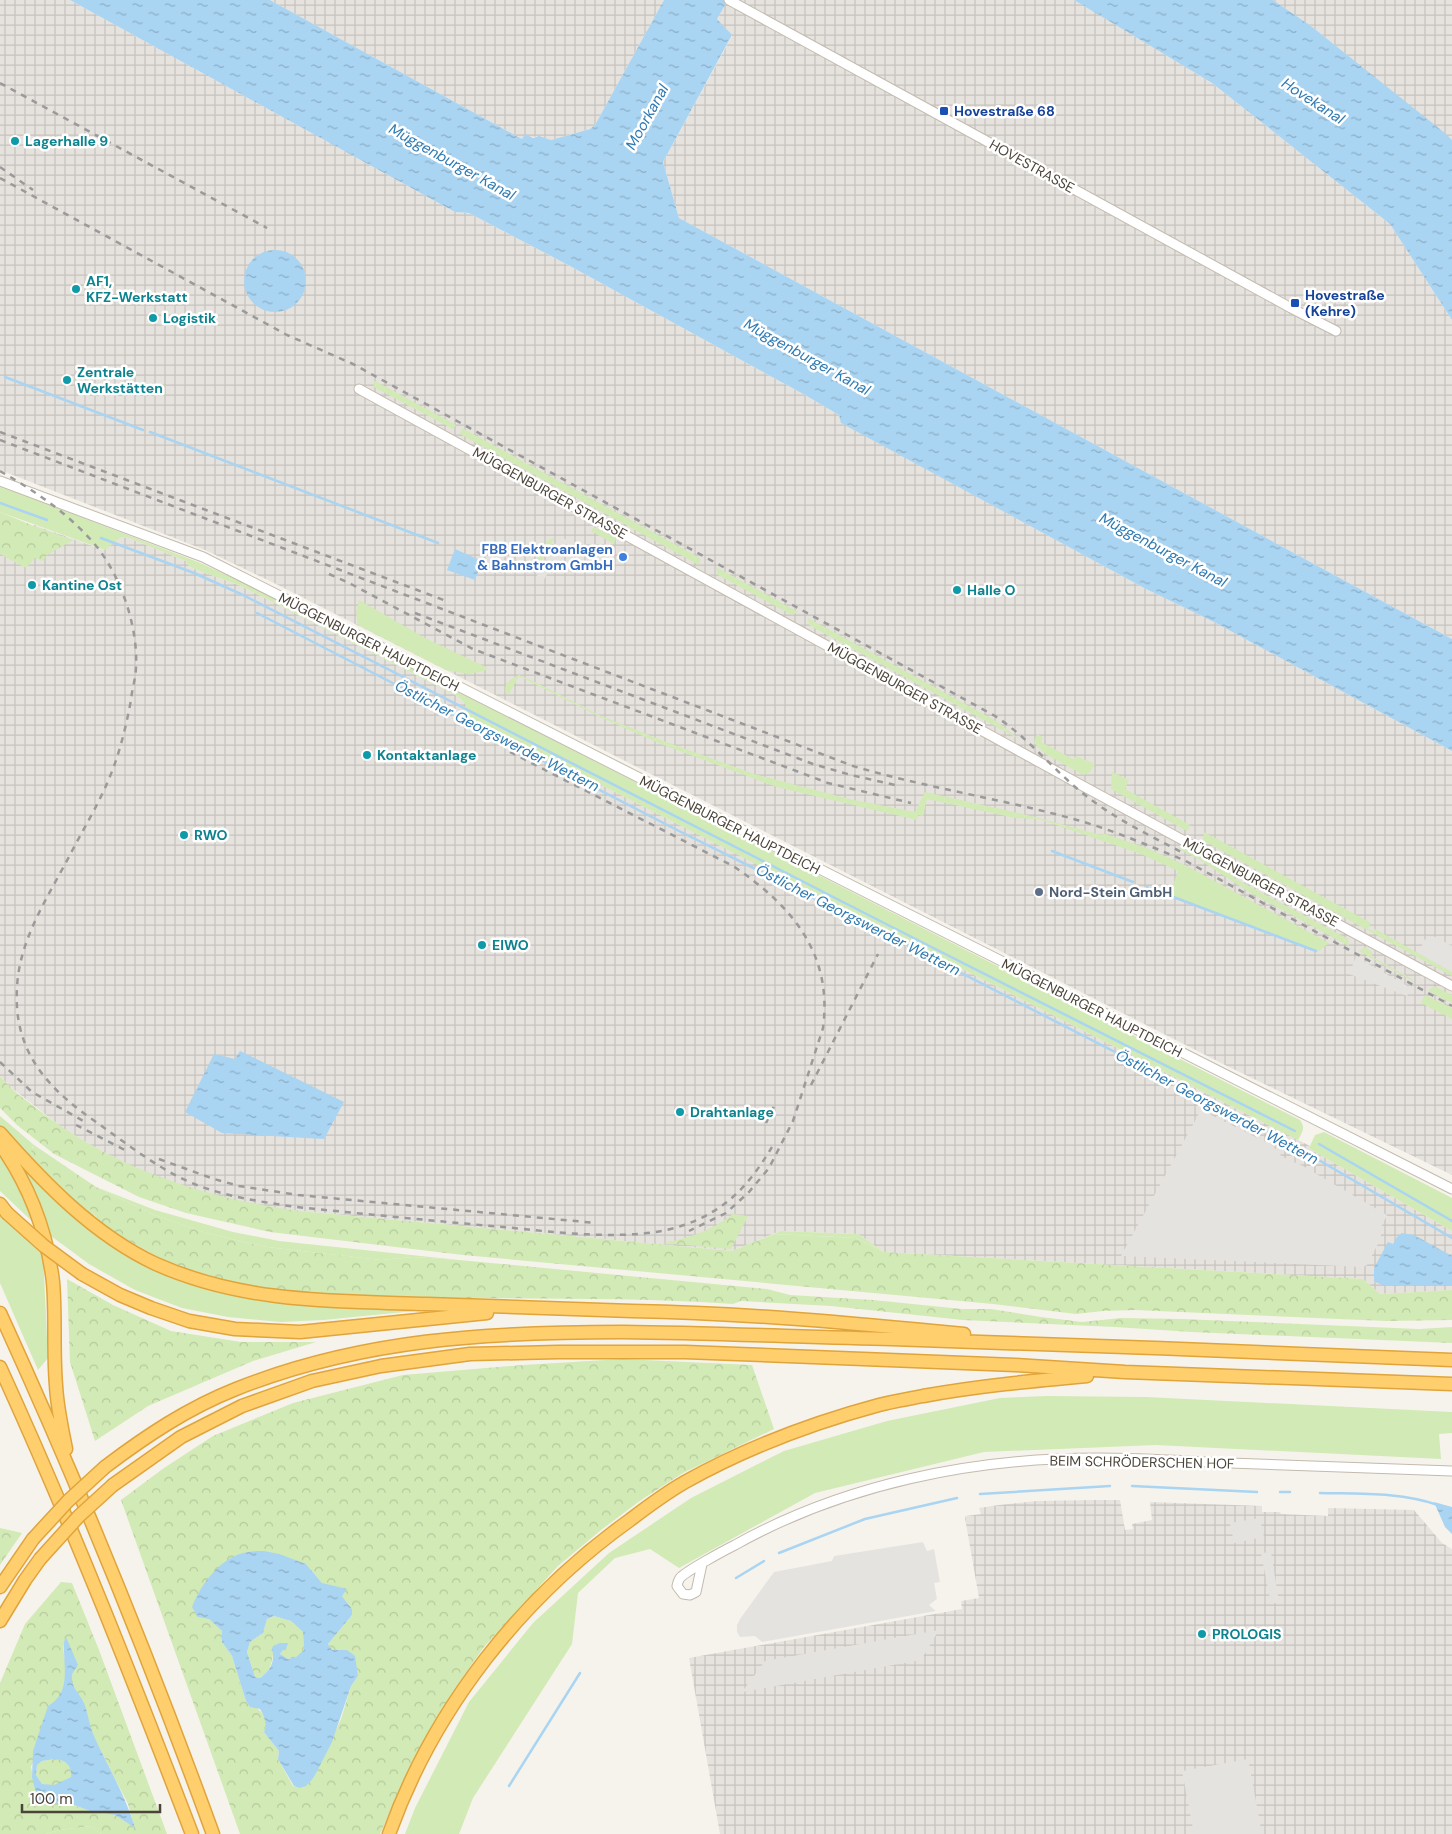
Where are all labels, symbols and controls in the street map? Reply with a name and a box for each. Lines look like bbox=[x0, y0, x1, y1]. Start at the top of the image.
water label: Hovekanal bbox=[1278, 73, 1349, 129]
water label: Moorkanal bbox=[621, 80, 673, 153]
place label: Hovestraße 68 bbox=[954, 102, 1055, 120]
marker: Hovestraße 68 bbox=[938, 105, 950, 117]
water label: Müggenburger Kanal bbox=[385, 119, 519, 205]
place label: Lagerhalle 9 bbox=[25, 132, 108, 150]
marker: Lagerhalle 9 bbox=[9, 135, 21, 147]
street label: HOVESTRASSE bbox=[986, 135, 1078, 197]
place label: AF1, KFZ-Werkstatt bbox=[86, 272, 188, 306]
marker: AF1, KFZ-Werkstatt bbox=[70, 283, 82, 295]
place label: Hovestraße (Kehre) bbox=[1305, 286, 1385, 320]
marker: Hovestraße (Kehre) bbox=[1289, 297, 1301, 309]
place label: Logistik bbox=[163, 309, 216, 327]
marker: Logistik bbox=[147, 312, 159, 324]
water label: Müggenburger Kanal bbox=[740, 314, 874, 400]
place label: Zentrale Werkstätten bbox=[77, 363, 163, 397]
marker: Zentrale Werkstätten bbox=[61, 374, 73, 386]
street label: MÜGGENBURGER STRASSE bbox=[470, 443, 630, 543]
water label: Müggenburger Kanal bbox=[1096, 508, 1231, 592]
place label: FBB Elektroanlagen & Bahnstrom GmbH bbox=[477, 540, 613, 574]
marker: FBB Elektroanlagen & Bahnstrom GmbH bbox=[617, 551, 629, 563]
place label: Kantine Ost bbox=[42, 576, 122, 594]
marker: Kantine Ost bbox=[26, 579, 38, 591]
place label: Halle O bbox=[967, 581, 1015, 599]
marker: Halle O bbox=[951, 584, 963, 596]
street label: MÜGGENBURGER HAUPTDEICH bbox=[276, 589, 462, 695]
street label: MÜGGENBURGER STRASSE bbox=[825, 638, 985, 738]
water label: Östlicher Georgswerder Wettern bbox=[391, 676, 603, 797]
place label: Kontaktanlage bbox=[377, 746, 476, 764]
marker: Kontaktanlage bbox=[361, 749, 373, 761]
street label: MÜGGENBURGER HAUPTDEICH bbox=[637, 772, 823, 878]
place label: RWO bbox=[194, 826, 228, 844]
marker: RWO bbox=[178, 829, 190, 841]
street label: MÜGGENBURGER STRASSE bbox=[1180, 833, 1342, 931]
water label: Östlicher Georgswerder Wettern bbox=[752, 860, 964, 981]
place label: Nord-Stein GmbH bbox=[1049, 883, 1172, 901]
marker: Nord-Stein GmbH bbox=[1033, 886, 1045, 898]
place label: ElWO bbox=[492, 936, 529, 954]
marker: ElWO bbox=[476, 939, 488, 951]
street label: MÜGGENBURGER HAUPTDEICH bbox=[999, 955, 1185, 1061]
water label: Östlicher Georgswerder Wettern bbox=[1112, 1045, 1322, 1169]
place label: Drahtanlage bbox=[690, 1103, 774, 1121]
marker: Drahtanlage bbox=[674, 1106, 686, 1118]
street label: BEIM SCHRÖDERSCHEN HOF bbox=[1050, 1451, 1235, 1473]
place label: PROLOGIS bbox=[1212, 1625, 1281, 1643]
marker: PROLOGIS bbox=[1196, 1628, 1208, 1640]
scale bar bbox=[22, 1782, 160, 1814]
text: 100 m bbox=[30, 1789, 73, 1809]

